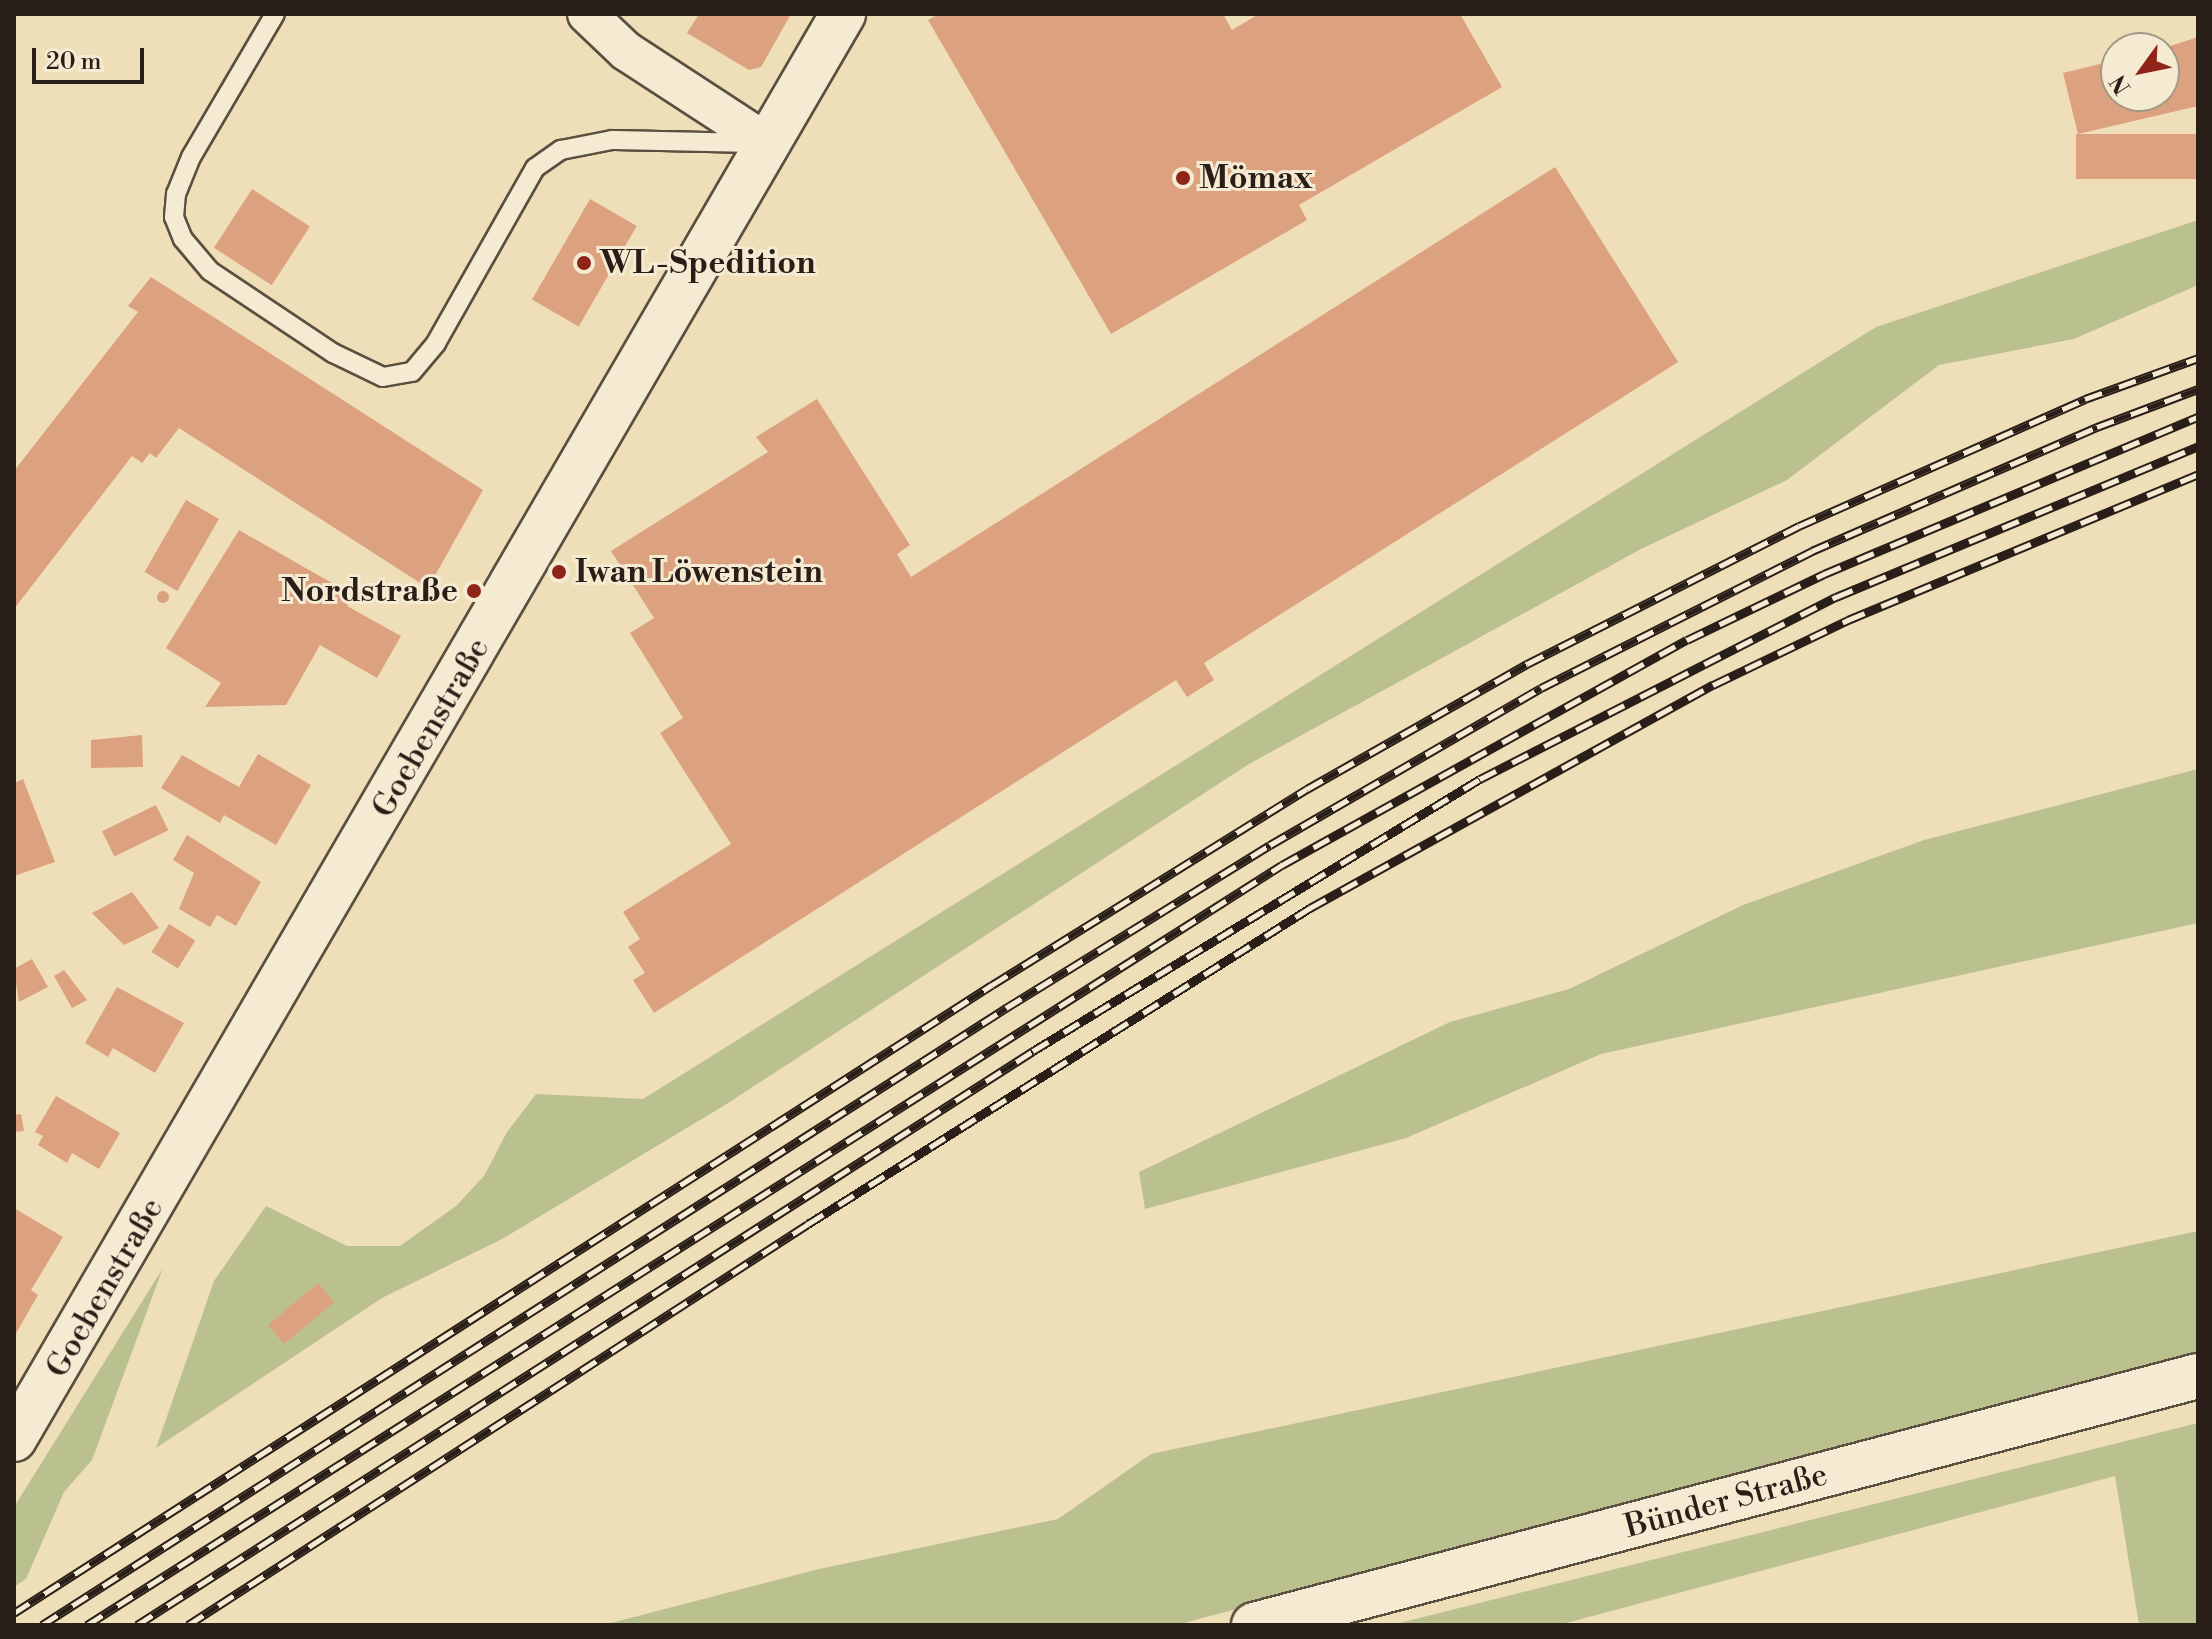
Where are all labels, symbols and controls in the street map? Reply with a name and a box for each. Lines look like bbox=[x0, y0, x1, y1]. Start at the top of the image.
scale bar bbox=[36, 32, 148, 82]
north arrow bbox=[2100, 32, 2180, 112]
text: 20 m bbox=[46, 47, 102, 77]
text: N bbox=[2105, 70, 2137, 99]
place label: Mömax bbox=[1199, 159, 1312, 197]
marker: Mömax bbox=[1174, 169, 1192, 187]
place label: WL-Spedition bbox=[600, 244, 816, 282]
marker: WL-Spedition bbox=[575, 254, 593, 272]
place label: Iwan Löwenstein bbox=[575, 553, 823, 591]
marker: Iwan Löwenstein bbox=[550, 563, 568, 581]
place label: Nordstraße bbox=[281, 572, 458, 610]
marker: Nordstraße bbox=[465, 582, 483, 600]
street label: Goebenstraße bbox=[364, 631, 498, 825]
street label: Goebenstraße bbox=[38, 1191, 172, 1385]
street label: Bünder Straße bbox=[1620, 1456, 1832, 1546]

